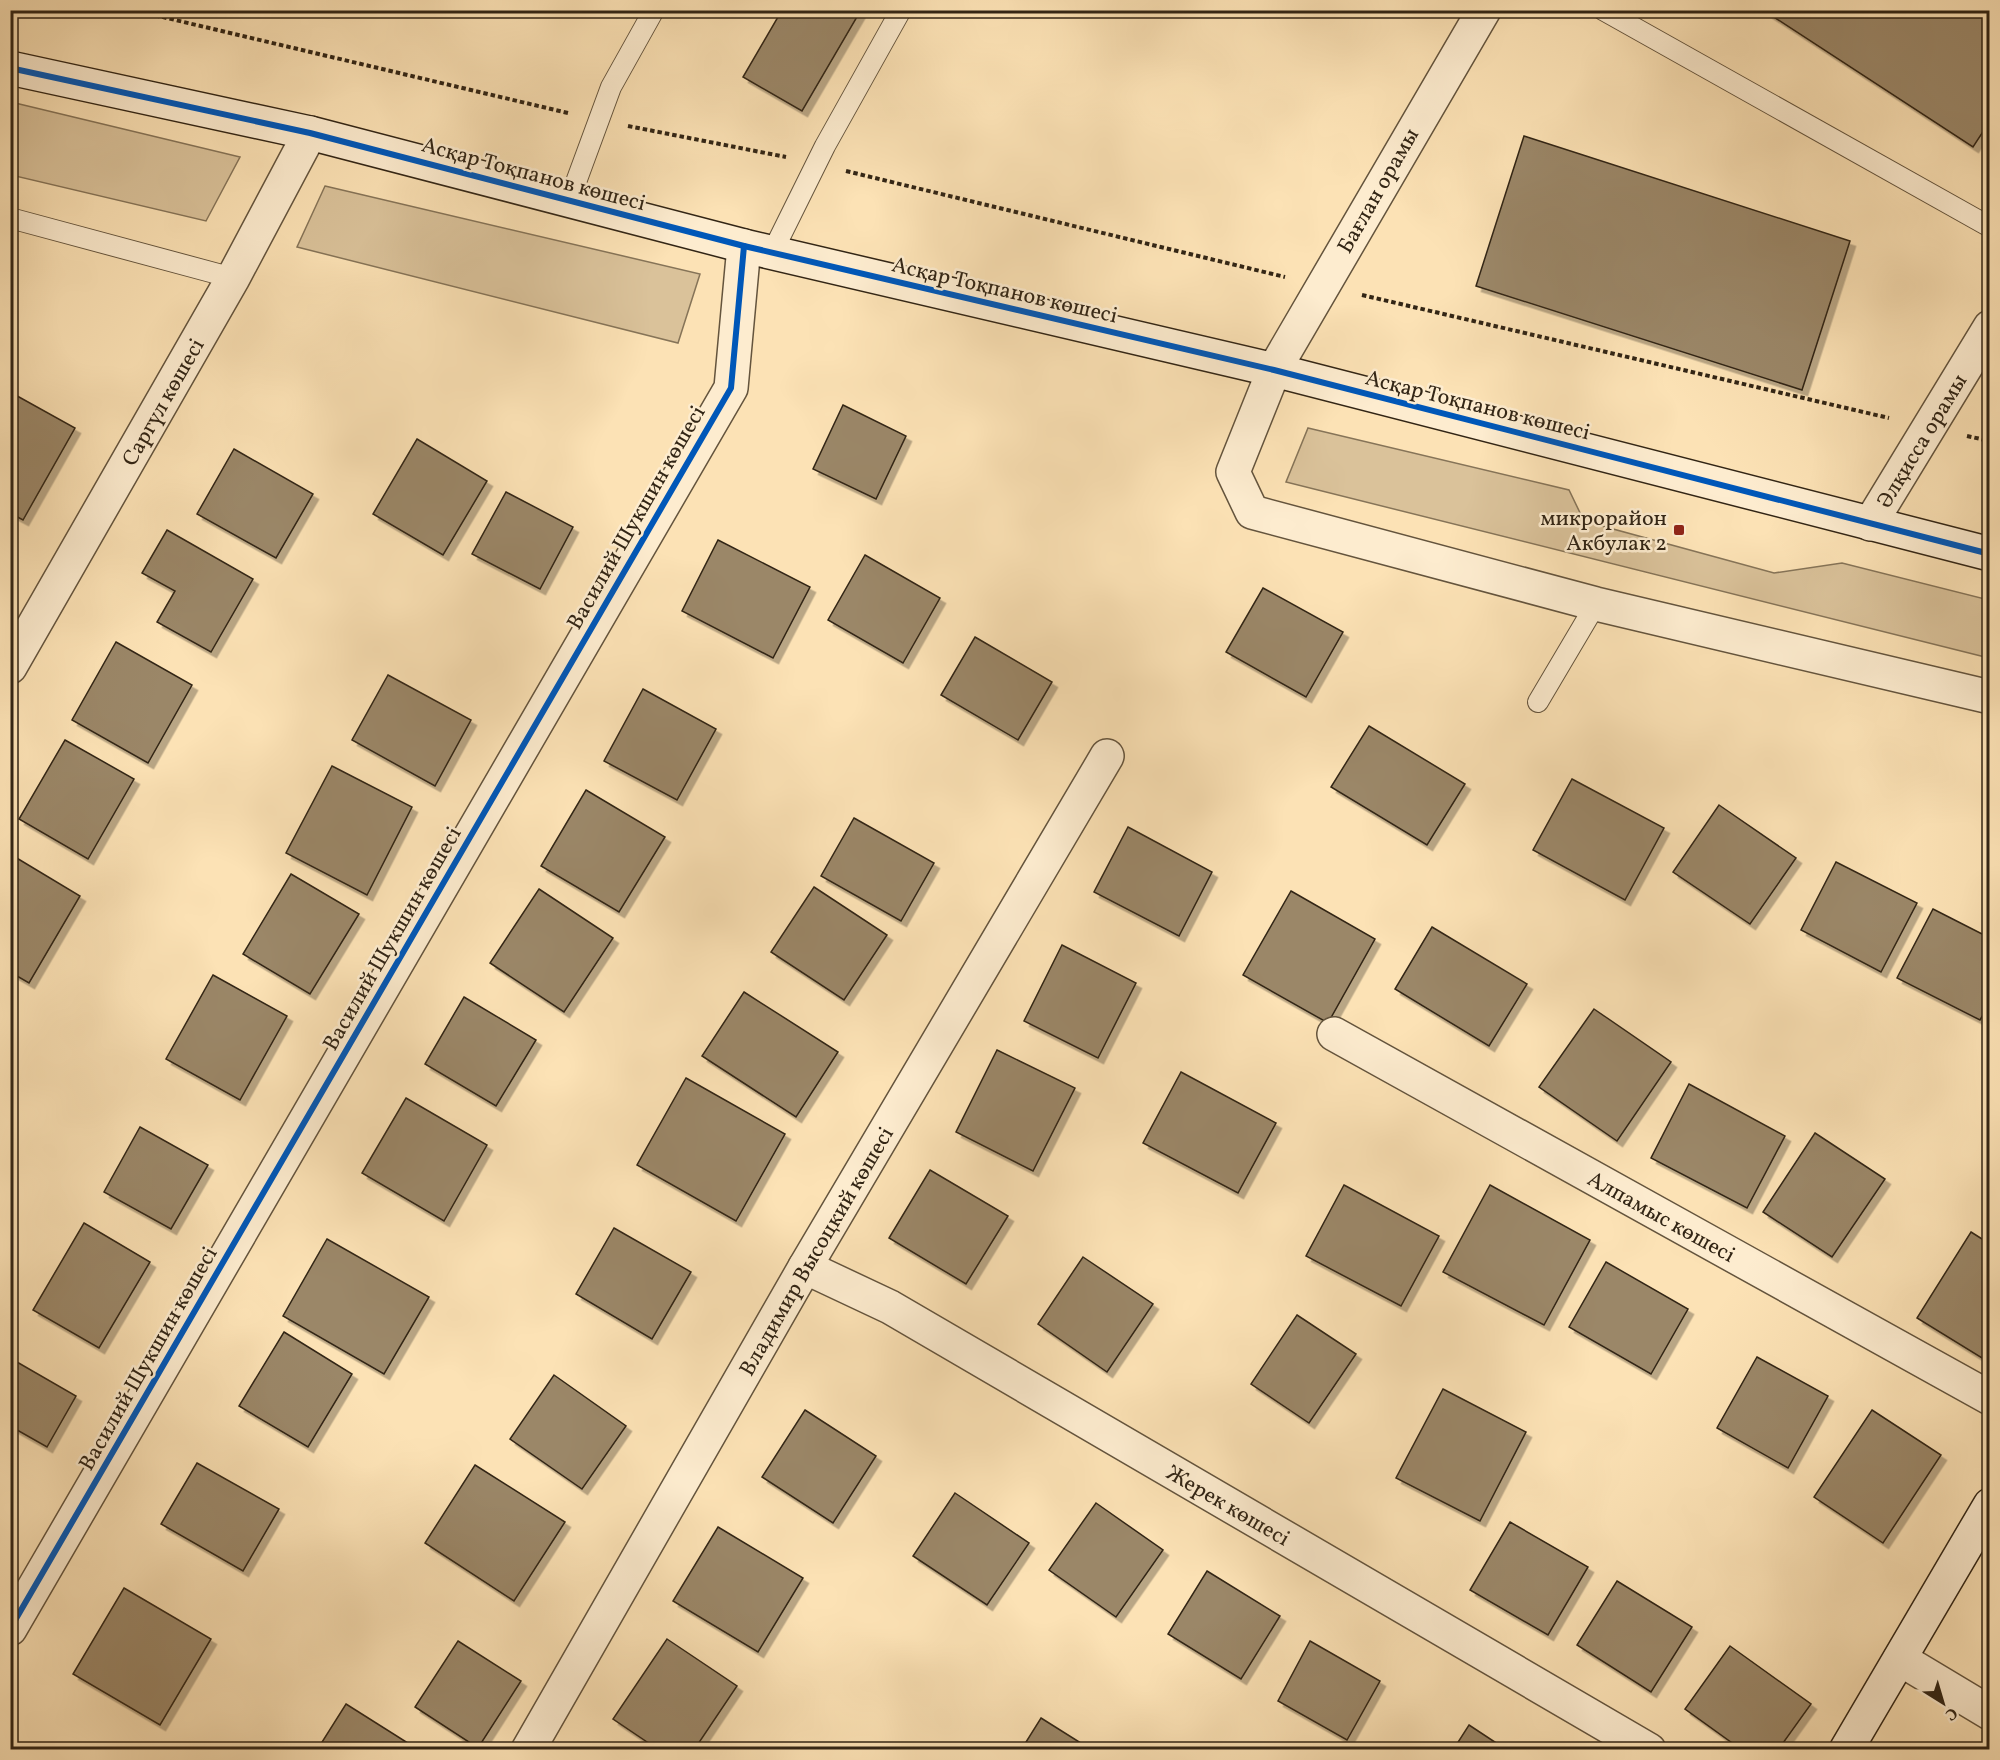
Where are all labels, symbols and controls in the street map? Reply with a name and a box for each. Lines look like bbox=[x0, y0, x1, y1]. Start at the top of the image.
street label: Бағлан орамы bbox=[1331, 123, 1428, 260]
street label: Асқар Тоқпанов көшесі bbox=[418, 131, 649, 220]
street label: Асқар Тоқпанов көшесі bbox=[889, 250, 1120, 332]
street label: Саргүл көшесі bbox=[115, 333, 213, 472]
street label: Асқар Тоқпанов көшесі bbox=[1362, 363, 1593, 449]
street label: Әлқисса орамы bbox=[1870, 369, 1976, 515]
street label: Василий Шукшин көшесі bbox=[560, 400, 714, 636]
place label: микрорайон Акбулак 2 bbox=[1540, 504, 1667, 560]
marker: микрорайон Акбулак 2 bbox=[1672, 523, 1686, 537]
street label: Василий Шукшин көшесі bbox=[316, 821, 470, 1057]
street label: Владимир Высоцкий көшесі bbox=[733, 1122, 902, 1382]
street label: Алпамыс көшесі bbox=[1581, 1165, 1740, 1272]
street label: Василий Шукшин көшесі bbox=[72, 1241, 226, 1477]
street label: Жерек көшесі bbox=[1160, 1459, 1295, 1555]
north arrow bbox=[1913, 1673, 1973, 1733]
text: С bbox=[1940, 1701, 1962, 1725]

